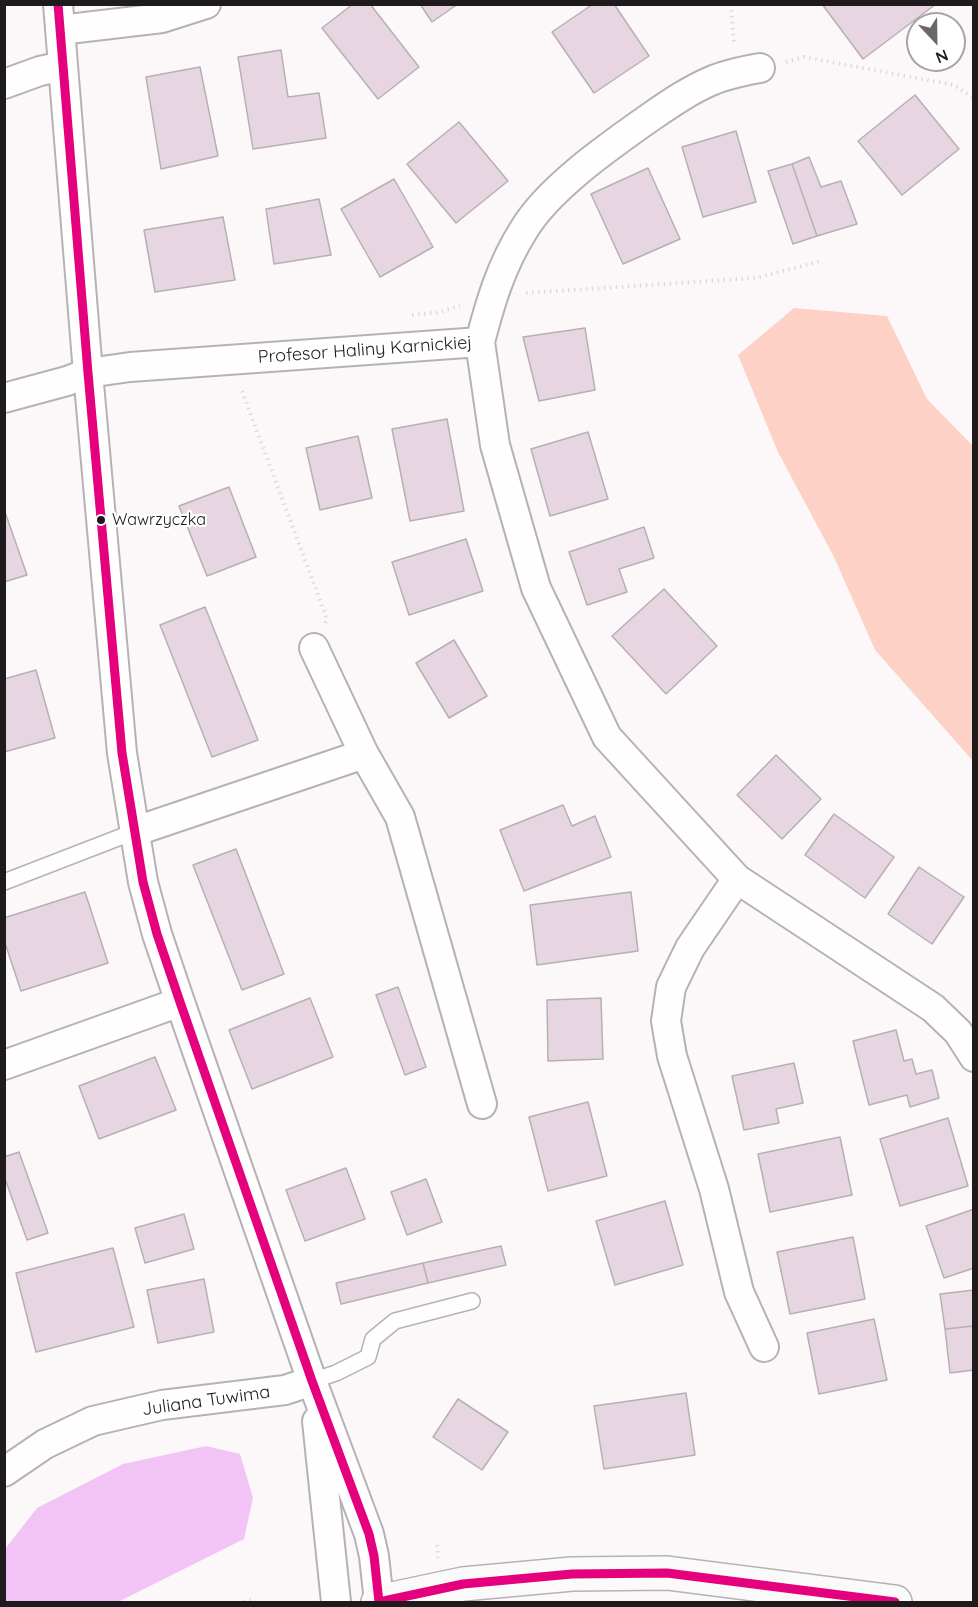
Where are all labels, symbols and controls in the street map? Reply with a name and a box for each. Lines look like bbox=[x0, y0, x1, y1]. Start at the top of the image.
north arrow bbox=[906, 12, 966, 72]
text: N bbox=[933, 45, 951, 68]
street label: Profesor Haliny Karnickiej bbox=[257, 332, 473, 368]
place label: Wawrzyczka bbox=[112, 510, 206, 530]
marker: Wawrzyczka bbox=[95, 514, 107, 526]
street label: Juliana Tuwima bbox=[140, 1381, 272, 1421]

